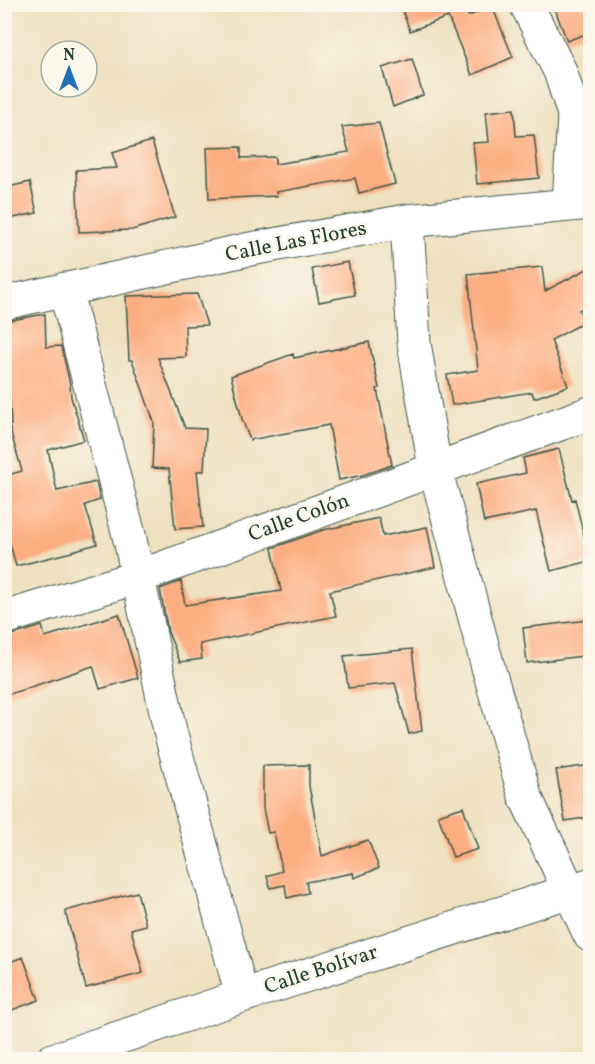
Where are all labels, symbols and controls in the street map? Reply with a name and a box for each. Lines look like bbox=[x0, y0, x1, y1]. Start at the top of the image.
north arrow bbox=[39, 39, 99, 99]
text: N bbox=[63, 45, 75, 67]
street label: Calle Las Flores bbox=[223, 214, 369, 270]
street label: Calle Colón bbox=[244, 486, 354, 550]
street label: Calle Bolívar bbox=[260, 938, 382, 1002]

